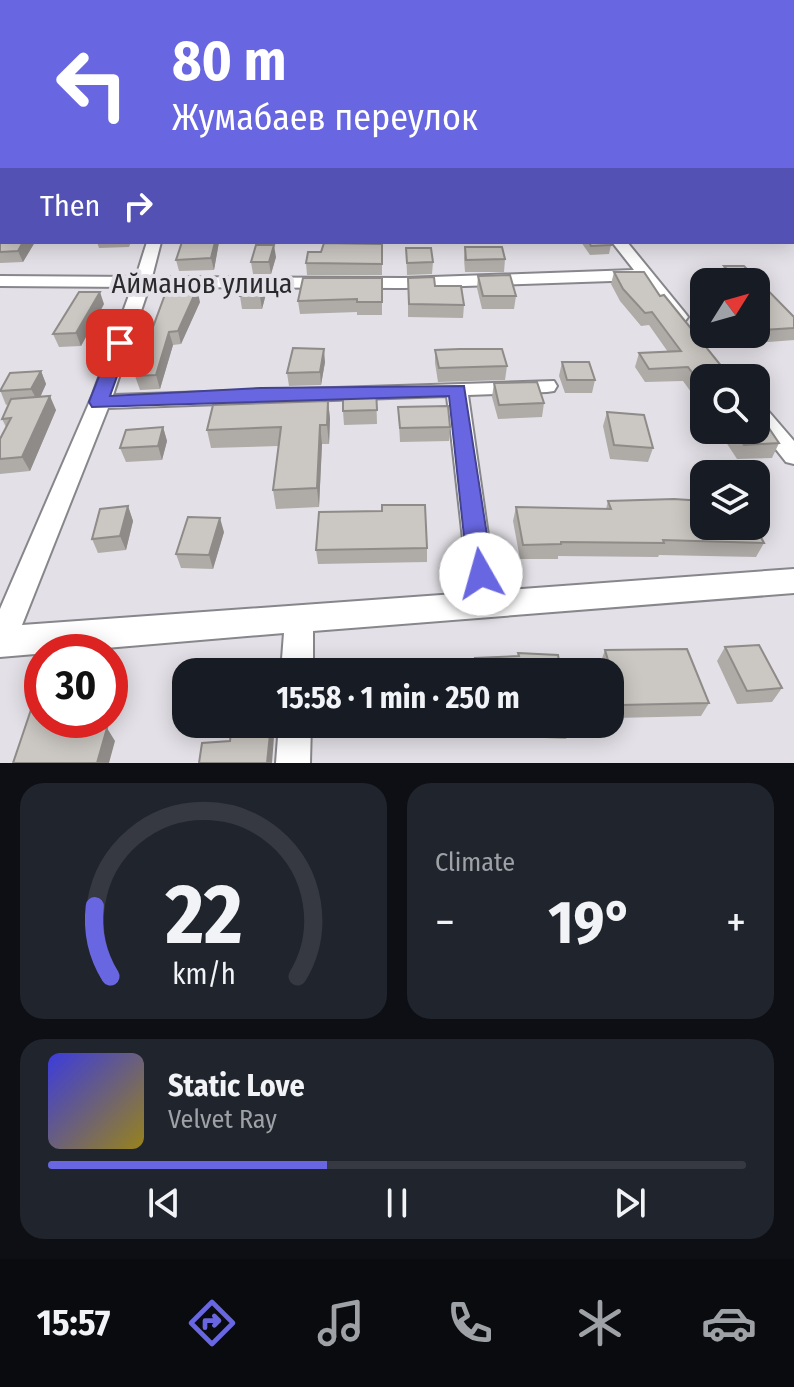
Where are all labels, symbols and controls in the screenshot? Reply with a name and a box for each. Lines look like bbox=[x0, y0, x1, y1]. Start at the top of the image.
text: 80 m bbox=[172, 28, 287, 95]
icon: left bbox=[40, 32, 144, 136]
text: Жумабаев переулок bbox=[172, 96, 478, 140]
icon: right bbox=[116, 184, 160, 228]
text: Then bbox=[40, 188, 100, 224]
street label: Айманов улица bbox=[112, 267, 292, 300]
north arrow bbox=[690, 268, 770, 348]
map controls bbox=[690, 268, 770, 540]
pin bbox=[86, 309, 154, 377]
icon: arrive bbox=[98, 321, 142, 365]
button: search bbox=[690, 364, 770, 444]
button: layers bbox=[690, 460, 770, 540]
position arrow bbox=[439, 532, 523, 616]
speed limit sign: 30 bbox=[24, 634, 128, 738]
text: 15:58 · 1 min · 250 m bbox=[276, 680, 520, 716]
text: Climate bbox=[435, 847, 515, 878]
text: 22 bbox=[164, 865, 242, 965]
text: 19° bbox=[548, 887, 633, 959]
text: − bbox=[435, 896, 455, 949]
text: + bbox=[726, 896, 746, 949]
text: km/h bbox=[172, 957, 235, 992]
text: Static Love bbox=[168, 1068, 305, 1104]
text: Velvet Ray bbox=[168, 1104, 277, 1135]
icon: previous bbox=[142, 1181, 186, 1225]
icon: pause bbox=[375, 1181, 419, 1225]
icon: next bbox=[608, 1181, 652, 1225]
icon: directions bbox=[184, 1295, 240, 1351]
icon: music bbox=[313, 1295, 369, 1351]
icon: phone bbox=[442, 1295, 498, 1351]
icon: climate bbox=[572, 1295, 628, 1351]
icon: car bbox=[701, 1295, 757, 1351]
text: 15:57 bbox=[37, 1301, 110, 1345]

